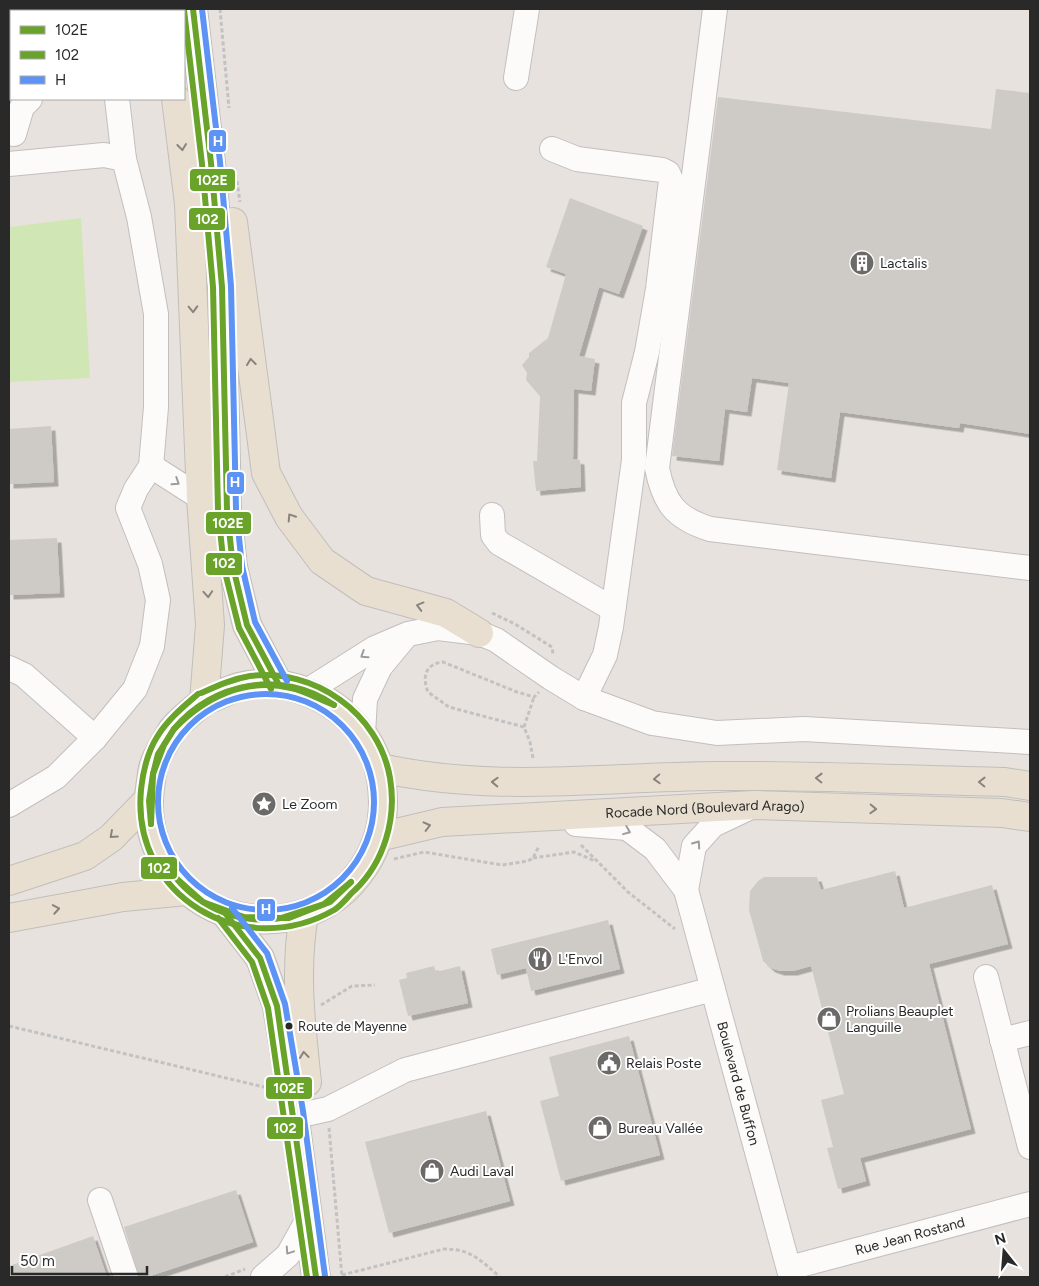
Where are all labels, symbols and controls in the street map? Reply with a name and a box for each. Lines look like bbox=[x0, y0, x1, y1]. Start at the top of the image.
legend bbox=[10, 10, 185, 100]
text: 102E bbox=[55, 21, 88, 39]
text: 102 bbox=[55, 46, 79, 64]
text: H bbox=[55, 71, 66, 89]
line badge: H bbox=[208, 129, 227, 153]
text: H bbox=[213, 133, 223, 150]
one-way arrow bbox=[176, 143, 187, 151]
line badge: 102E bbox=[189, 168, 236, 192]
text: 102E bbox=[196, 172, 228, 189]
line badge: 102 bbox=[188, 207, 226, 231]
text: 102 bbox=[195, 211, 219, 228]
building icon: Lactalis bbox=[849, 250, 875, 276]
place label: Lactalis bbox=[880, 255, 927, 272]
one-way arrow bbox=[188, 305, 199, 313]
one-way arrow bbox=[246, 358, 257, 366]
line badge: H bbox=[226, 471, 245, 495]
text: H bbox=[230, 474, 240, 491]
one-way arrow bbox=[171, 476, 180, 485]
line badge: 102E bbox=[205, 511, 252, 535]
one-way arrow bbox=[287, 514, 297, 523]
text: 102E bbox=[212, 515, 244, 532]
line badge: 102 bbox=[205, 552, 243, 576]
text: 102 bbox=[212, 555, 236, 572]
one-way arrow bbox=[203, 590, 214, 598]
one-way arrow bbox=[416, 601, 424, 611]
one-way arrow bbox=[360, 649, 370, 658]
one-way arrow bbox=[653, 773, 661, 784]
one-way arrow bbox=[815, 773, 823, 783]
one-way arrow bbox=[978, 776, 986, 787]
one-way arrow bbox=[490, 777, 498, 787]
place icon: Le Zoom bbox=[251, 791, 277, 817]
place label: Le Zoom bbox=[282, 796, 338, 813]
street label: Rocade Nord (Boulevard Arago) bbox=[605, 796, 805, 822]
one-way arrow bbox=[869, 804, 877, 814]
one-way arrow bbox=[422, 821, 430, 831]
one-way arrow bbox=[622, 825, 631, 835]
one-way arrow bbox=[109, 830, 118, 839]
one-way arrow bbox=[691, 840, 701, 849]
line badge: 102 bbox=[140, 856, 178, 880]
text: 102 bbox=[147, 860, 171, 877]
line badge: H bbox=[256, 898, 276, 922]
text: H bbox=[261, 901, 271, 918]
one-way arrow bbox=[52, 904, 61, 914]
restaurant icon: L'Envol bbox=[527, 946, 553, 972]
place label: L'Envol bbox=[558, 951, 602, 968]
place label: Prolians Beauplet Languille bbox=[846, 1003, 954, 1036]
shop icon: Prolians Beauplet Languille bbox=[816, 1006, 842, 1032]
place label: Route de Mayenne bbox=[298, 1019, 407, 1034]
street label: Boulevard de Buffon bbox=[714, 1020, 763, 1147]
marker: Route de Mayenne bbox=[284, 1021, 294, 1031]
one-way arrow bbox=[299, 1050, 310, 1058]
public building icon: Relais Poste bbox=[596, 1050, 622, 1076]
place label: Relais Poste bbox=[626, 1055, 702, 1072]
line badge: 102E bbox=[265, 1076, 313, 1100]
text: 102E bbox=[273, 1080, 305, 1097]
shop icon: Bureau Vallée bbox=[587, 1115, 613, 1141]
line badge: 102 bbox=[266, 1116, 304, 1140]
text: 102 bbox=[273, 1120, 297, 1137]
place label: Bureau Vallée bbox=[618, 1120, 703, 1137]
shop icon: Audi Laval bbox=[419, 1158, 445, 1184]
place label: Audi Laval bbox=[450, 1163, 514, 1180]
street label: Rue Jean Rostand bbox=[853, 1213, 967, 1259]
north arrow bbox=[979, 1226, 1029, 1276]
text: N bbox=[993, 1229, 1008, 1249]
scale bar bbox=[12, 1244, 148, 1276]
one-way arrow bbox=[286, 1245, 295, 1255]
text: 50 m bbox=[20, 1252, 55, 1270]

